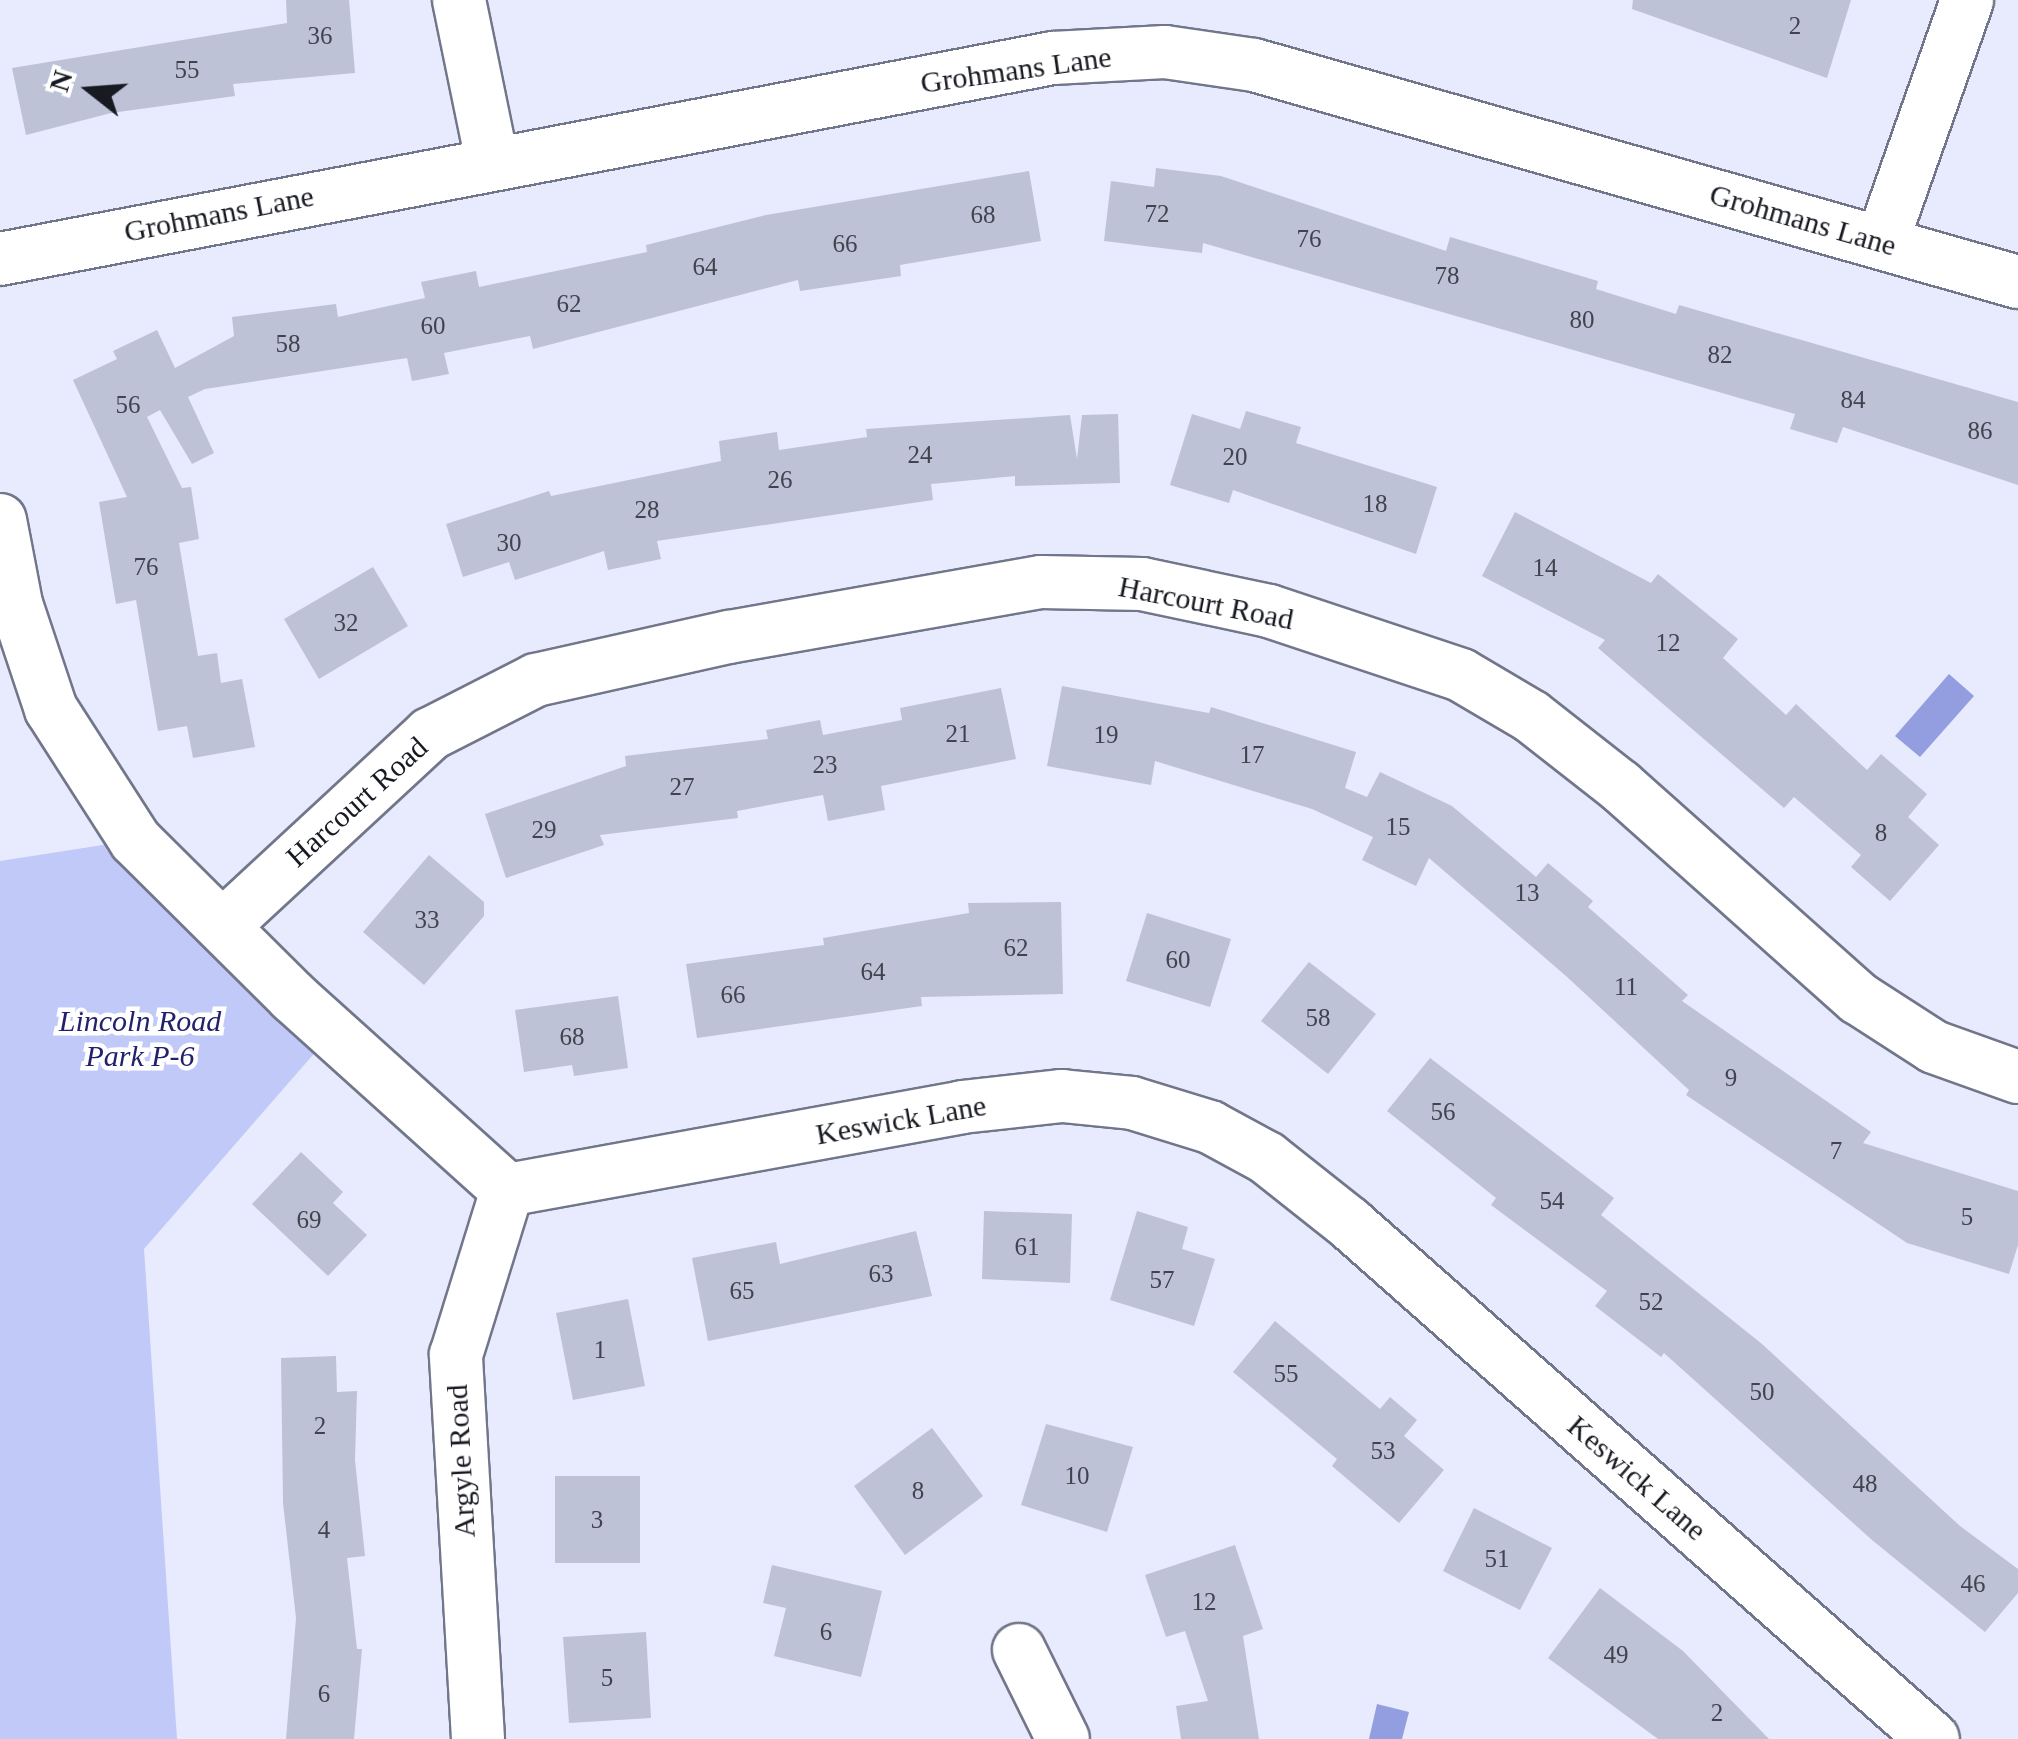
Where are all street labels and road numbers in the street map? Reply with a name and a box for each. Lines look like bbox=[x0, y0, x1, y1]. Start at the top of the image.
street label: Grohmans Lane bbox=[918, 39, 1114, 101]
street label: Grohmans Lane bbox=[1706, 176, 1900, 264]
street label: Grohmans Lane bbox=[121, 178, 317, 250]
street label: Harcourt Road bbox=[1115, 568, 1297, 638]
street label: Harcourt Road bbox=[279, 729, 435, 875]
street label: Keswick Lane bbox=[813, 1087, 989, 1153]
street label: Argyle Road bbox=[439, 1383, 483, 1539]
street label: Keswick Lane bbox=[1560, 1408, 1714, 1548]

